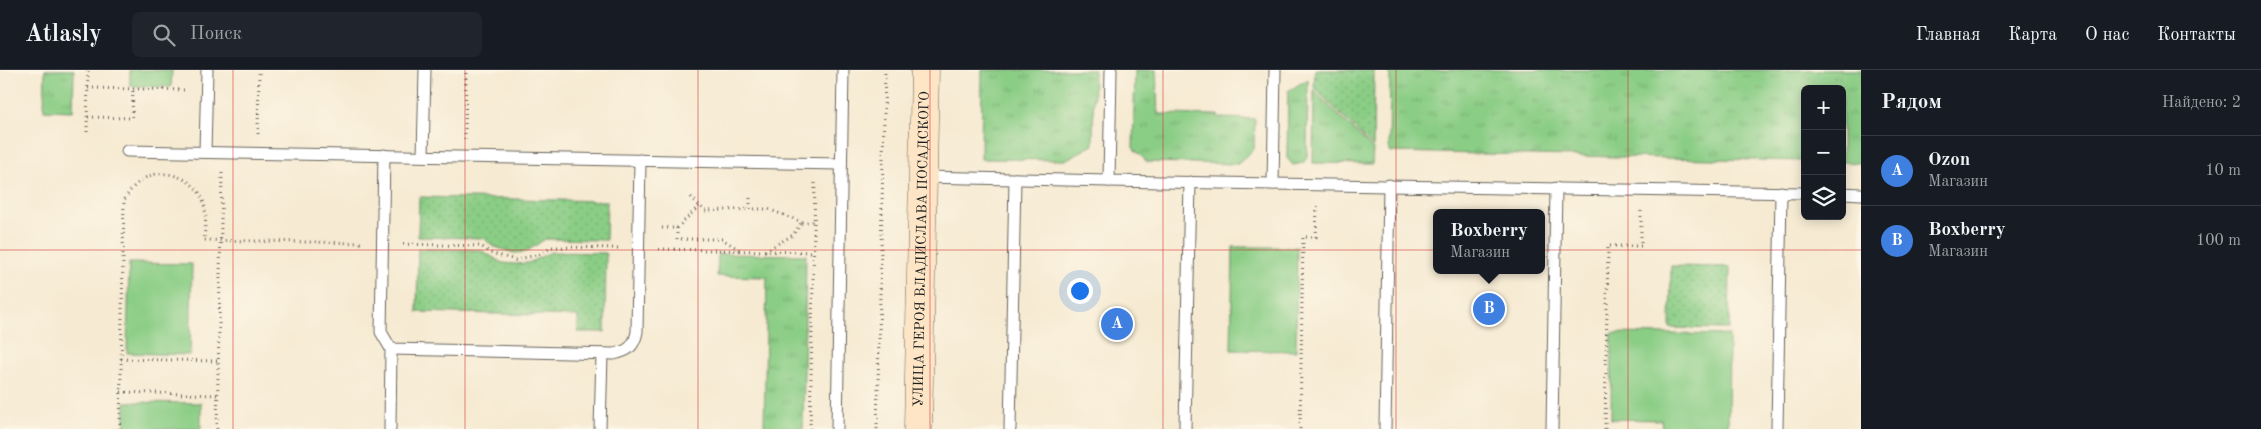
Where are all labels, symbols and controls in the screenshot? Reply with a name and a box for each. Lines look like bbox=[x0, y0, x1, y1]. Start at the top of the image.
search box bbox=[132, 12, 482, 57]
icon: search bbox=[150, 21, 178, 49]
text: Atlasly bbox=[25, 23, 102, 47]
text: Поиск bbox=[190, 25, 242, 44]
text: Главная bbox=[1916, 26, 1980, 44]
text: Карта bbox=[2008, 26, 2057, 44]
text: О нас bbox=[2085, 26, 2129, 44]
text: Контакты bbox=[2157, 26, 2236, 44]
map controls bbox=[1801, 85, 1846, 220]
button: + bbox=[1801, 85, 1846, 130]
street label: УЛИЦА ГЕРОЯ ВЛАДИСЛАВА ПОСАДСКОГО bbox=[911, 91, 932, 407]
text: Рядом bbox=[1881, 92, 1942, 113]
text: Найдено: 2 bbox=[2162, 95, 2241, 111]
button: − bbox=[1801, 130, 1846, 175]
text: Ozon bbox=[1928, 151, 1970, 170]
text: A bbox=[1891, 163, 1903, 179]
text: 10 m bbox=[2205, 163, 2241, 179]
text: Магазин bbox=[1928, 174, 1988, 190]
button: layers bbox=[1801, 175, 1846, 220]
popup bbox=[1433, 209, 1545, 274]
text: Boxberry bbox=[1928, 221, 2006, 240]
text: Boxberry bbox=[1450, 222, 1528, 241]
text: B bbox=[1891, 233, 1903, 249]
text: 100 m bbox=[2196, 233, 2241, 249]
text: Магазин bbox=[1928, 244, 1988, 260]
text: Магазин bbox=[1450, 245, 1510, 261]
your location bbox=[1067, 278, 1093, 304]
pin: B bbox=[1473, 290, 1505, 328]
pin: A bbox=[1101, 305, 1133, 343]

